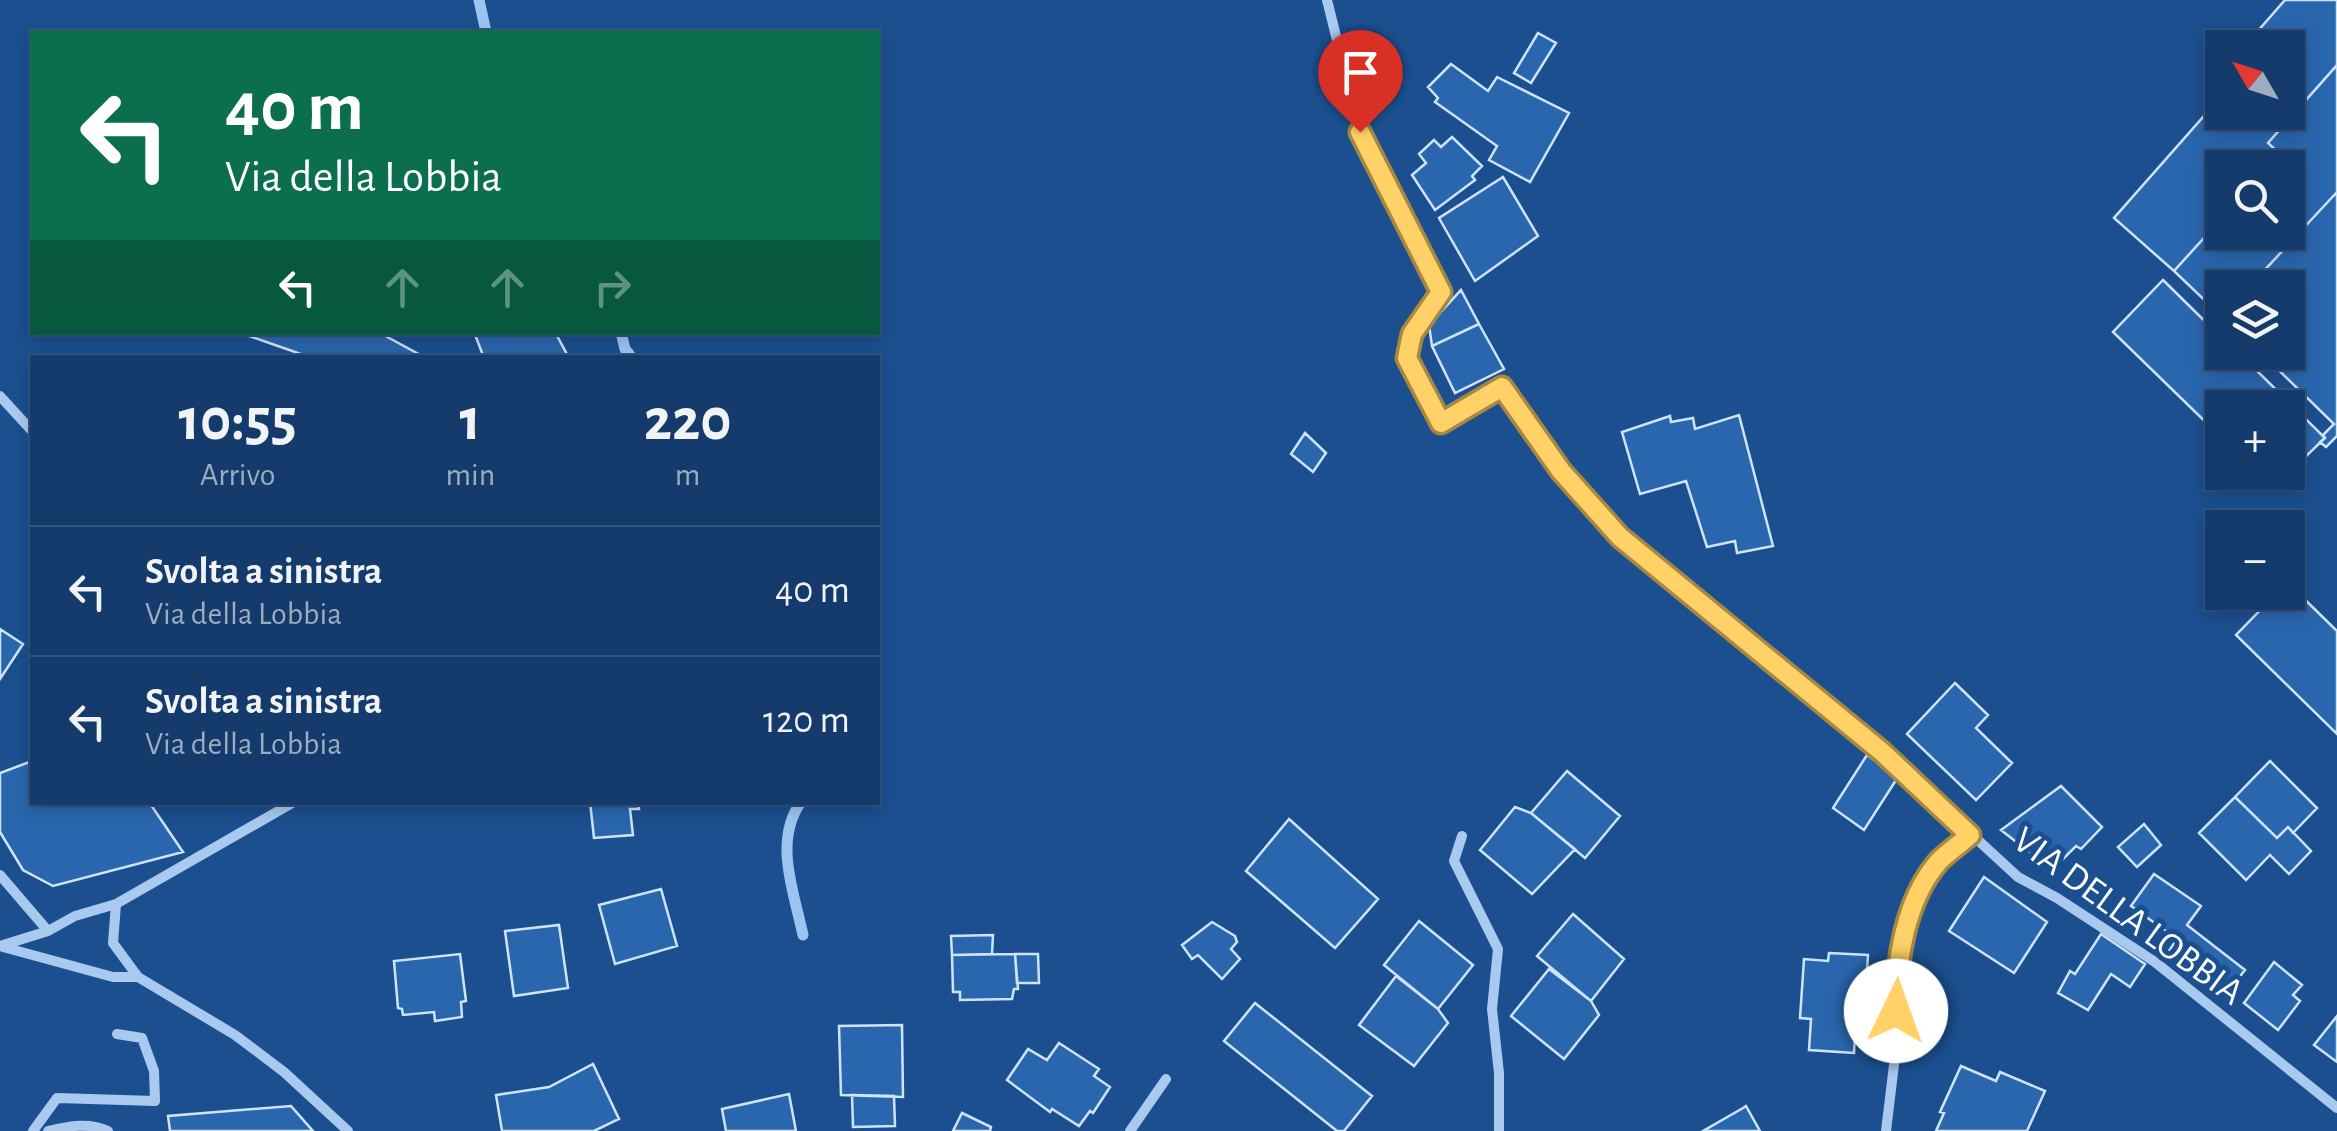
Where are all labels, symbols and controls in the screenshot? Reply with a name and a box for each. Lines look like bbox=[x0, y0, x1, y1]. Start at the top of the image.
pin bbox=[1318, 30, 1403, 133]
north arrow bbox=[2205, 30, 2305, 130]
map controls bbox=[2205, 30, 2305, 610]
icon: arrive bbox=[1333, 45, 1388, 100]
icon: left bbox=[60, 70, 190, 200]
text: 40 m bbox=[225, 73, 364, 143]
button: search bbox=[2205, 150, 2305, 250]
text: Via della Lobbia bbox=[225, 155, 502, 200]
icon: left bbox=[270, 260, 325, 315]
icon: ahead bbox=[375, 260, 430, 315]
icon: ahead bbox=[480, 260, 535, 315]
icon: right bbox=[585, 260, 640, 315]
button: layers bbox=[2205, 270, 2305, 370]
button: + bbox=[2205, 390, 2305, 490]
text: 10:55 bbox=[178, 391, 297, 451]
text: 1 bbox=[460, 391, 481, 451]
text: 220 bbox=[644, 391, 732, 451]
text: Arrivo bbox=[200, 459, 275, 491]
text: min bbox=[445, 459, 495, 491]
text: m bbox=[675, 459, 700, 491]
button: − bbox=[2205, 510, 2305, 610]
text: Svolta a sinistra bbox=[145, 553, 382, 591]
icon: left bbox=[60, 564, 115, 619]
text: 40 m bbox=[775, 572, 850, 610]
text: Via della Lobbia bbox=[145, 598, 342, 630]
text: Svolta a sinistra bbox=[145, 683, 382, 721]
icon: left bbox=[60, 694, 115, 749]
text: 120 m bbox=[763, 702, 850, 740]
text: Via della Lobbia bbox=[145, 728, 342, 760]
street label: VIA DELLA LOBBIA bbox=[2006, 821, 2250, 1013]
position arrow bbox=[1844, 959, 1948, 1063]

